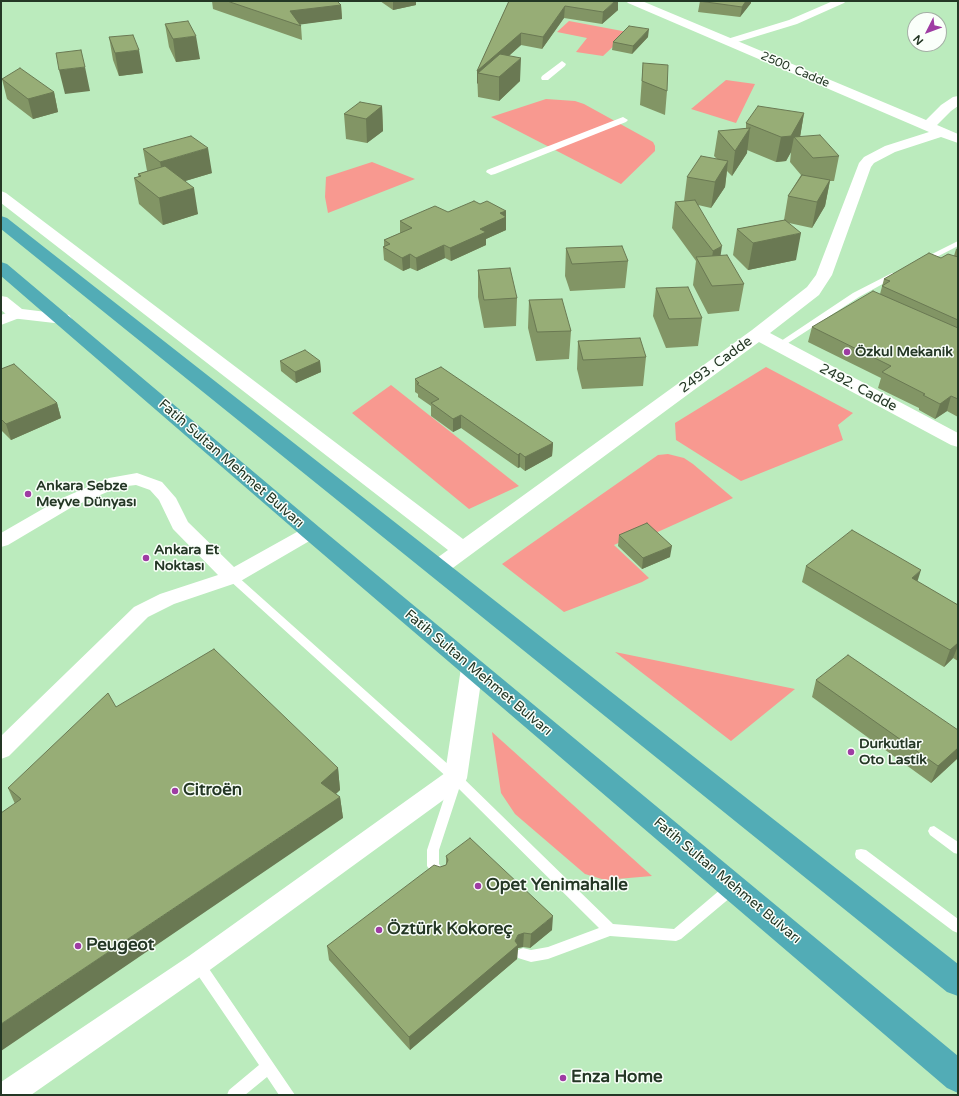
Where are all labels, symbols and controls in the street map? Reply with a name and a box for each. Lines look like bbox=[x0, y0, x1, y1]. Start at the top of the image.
north arrow bbox=[907, 12, 947, 52]
text: N bbox=[911, 32, 926, 47]
street label: 2500. Cadde bbox=[758, 49, 832, 91]
street label: 2493. Cadde bbox=[676, 333, 756, 397]
place label: Özkul Mekanik bbox=[855, 344, 953, 360]
marker: Özkul Mekanik bbox=[842, 347, 852, 357]
street label: 2492. Cadde bbox=[816, 360, 900, 416]
street label: Fatih Sultan Mehmet Bulvarı bbox=[155, 396, 307, 532]
place label: Ankara Sebze Meyve Dünyası bbox=[36, 478, 136, 510]
marker: Ankara Sebze Meyve Dünyası bbox=[23, 489, 33, 499]
place label: Ankara Et Noktası bbox=[154, 542, 219, 574]
marker: Ankara Et Noktası bbox=[141, 553, 151, 563]
street label: Fatih Sultan Mehmet Bulvarı bbox=[401, 606, 555, 740]
place label: Durkutlar Oto Lastik bbox=[859, 736, 927, 768]
marker: Durkutlar Oto Lastik bbox=[846, 747, 856, 757]
place label: Citroën bbox=[183, 781, 242, 801]
marker: Citroën bbox=[170, 786, 180, 796]
street label: Fatih Sultan Mehmet Bulvarı bbox=[650, 814, 804, 948]
place label: Opet Yenimahalle bbox=[486, 876, 628, 896]
marker: Opet Yenimahalle bbox=[473, 881, 483, 891]
place label: Öztürk Kokoreç bbox=[387, 920, 512, 940]
marker: Öztürk Kokoreç bbox=[374, 925, 384, 935]
place label: Peugeot bbox=[86, 936, 154, 956]
marker: Peugeot bbox=[73, 941, 83, 951]
place label: Enza Home bbox=[571, 1068, 663, 1088]
marker: Enza Home bbox=[558, 1073, 568, 1083]

